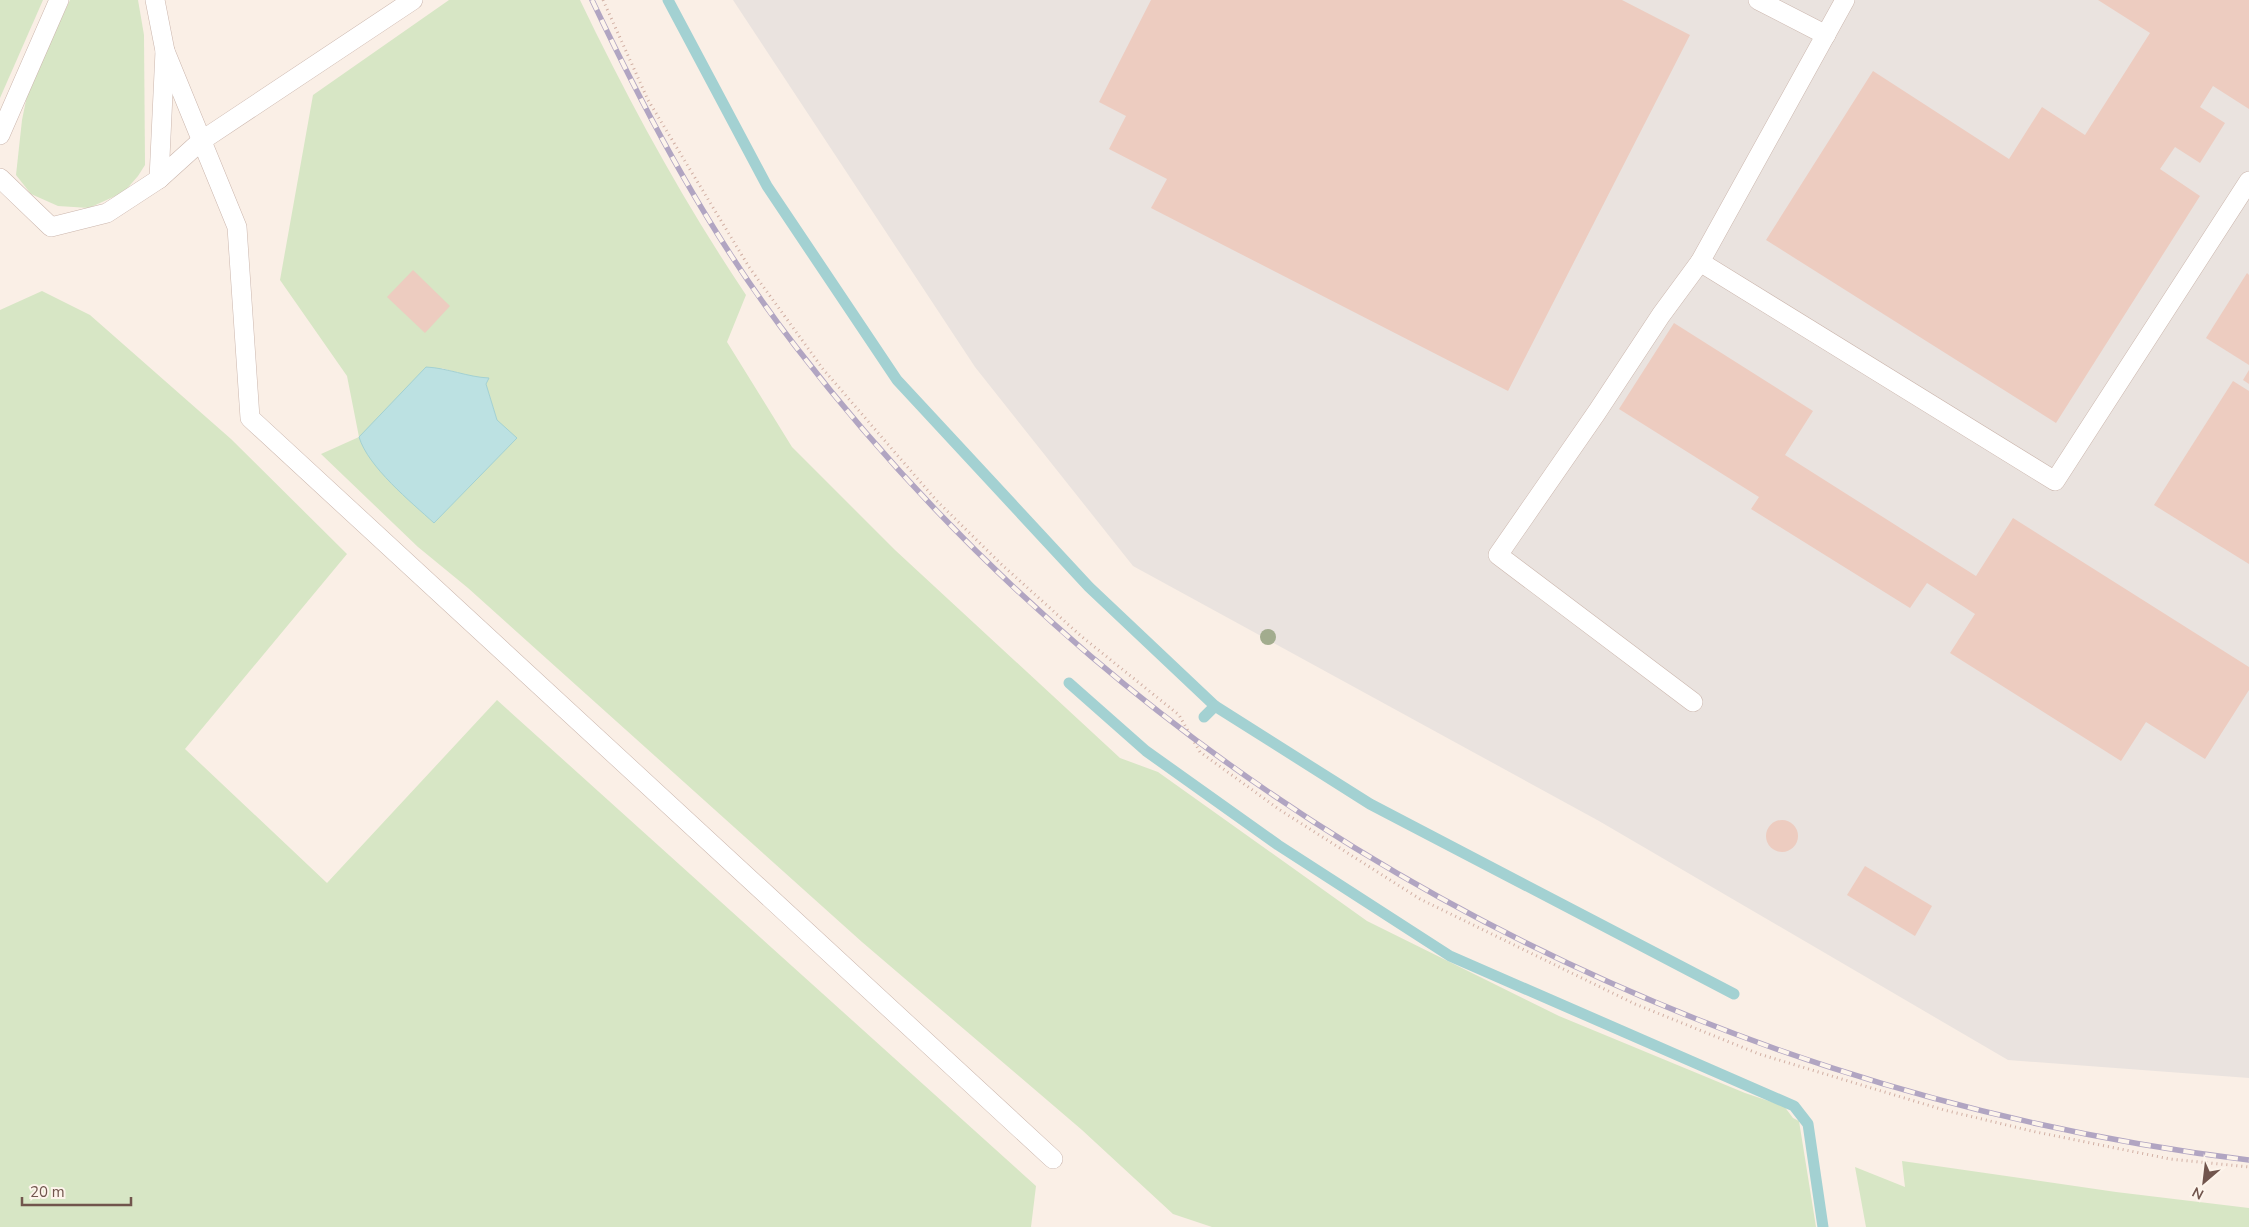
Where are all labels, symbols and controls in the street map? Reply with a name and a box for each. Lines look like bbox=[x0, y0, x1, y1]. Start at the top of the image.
north arrow bbox=[2179, 1157, 2229, 1207]
scale bar bbox=[22, 1174, 131, 1206]
text: 20 m bbox=[30, 1182, 65, 1202]
text: N bbox=[2189, 1182, 2207, 1204]

